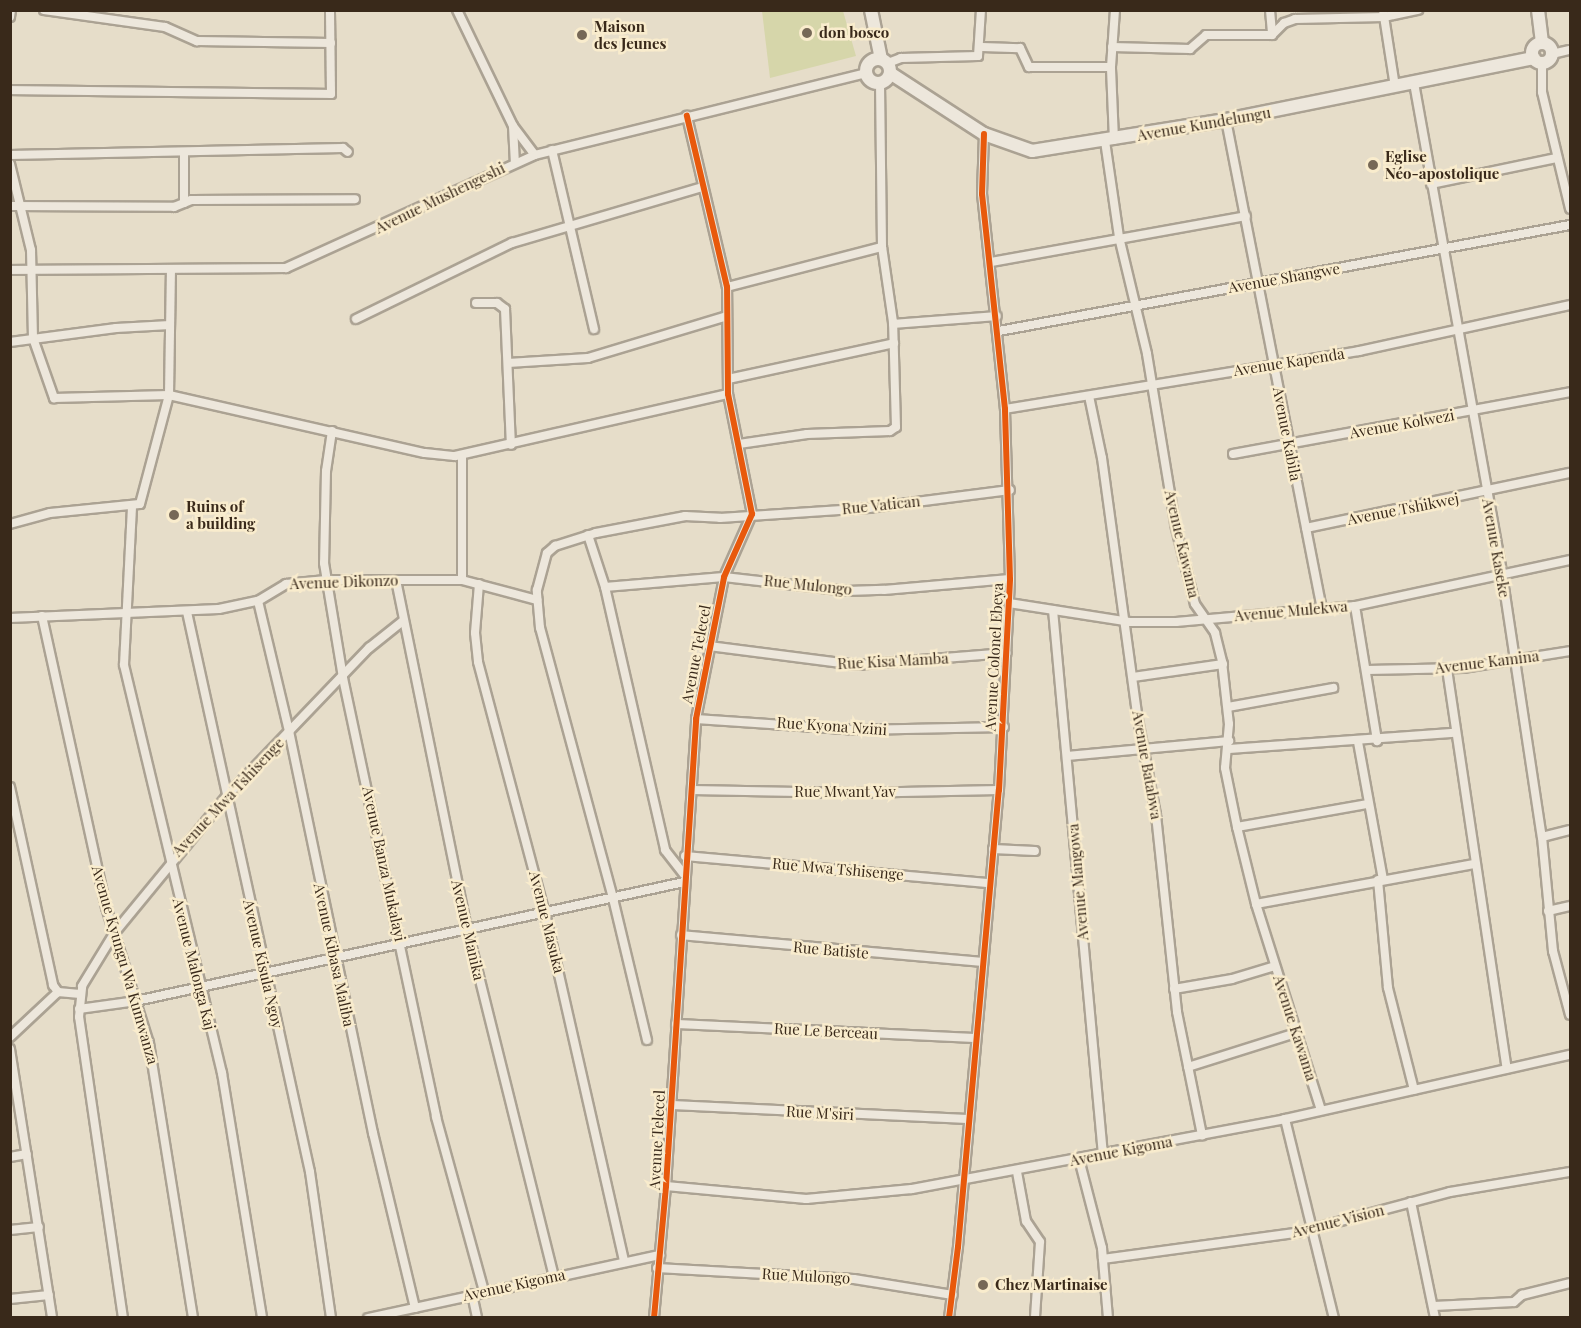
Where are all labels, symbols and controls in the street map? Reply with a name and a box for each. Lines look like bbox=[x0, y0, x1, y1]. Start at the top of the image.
place label: Maison des Jeunes bbox=[594, 17, 666, 52]
place label: don bosco bbox=[819, 24, 889, 42]
marker: don bosco bbox=[800, 26, 814, 40]
marker: Maison des Jeunes bbox=[575, 28, 589, 42]
street label: Avenue Kundelungu bbox=[1136, 103, 1272, 145]
place label: Eglise Néo-apostolique bbox=[1385, 147, 1499, 182]
marker: Eglise Néo-apostolique bbox=[1366, 158, 1380, 172]
street label: Avenue Mushengeshi bbox=[372, 159, 508, 237]
street label: Avenue Shangwe bbox=[1227, 259, 1341, 297]
street label: Avenue Kapenda bbox=[1232, 344, 1346, 380]
street label: Avenue Kabila bbox=[1269, 386, 1305, 482]
street label: Avenue Kolwezi bbox=[1348, 406, 1456, 442]
street label: Avenue Kawama bbox=[1161, 488, 1203, 600]
street label: Avenue Tshikwej bbox=[1346, 489, 1460, 529]
street label: Rue Vatican bbox=[841, 492, 921, 518]
place label: Ruins of a building bbox=[186, 497, 255, 532]
street label: Avenue Kaseke bbox=[1478, 497, 1514, 599]
marker: Ruins of a building bbox=[167, 508, 181, 522]
street label: Avenue Dikonzo bbox=[289, 571, 399, 593]
street label: Rue Mulongo bbox=[763, 571, 853, 599]
street label: Avenue Colonel Ebeya bbox=[981, 582, 1007, 732]
street label: Avenue Mulekwa bbox=[1234, 597, 1348, 625]
street label: Avenue Telecel bbox=[678, 603, 714, 705]
street label: Avenue Kamina bbox=[1434, 647, 1540, 677]
street label: Rue Kisa Mamba bbox=[837, 649, 949, 673]
street label: Avenue Batabwa bbox=[1129, 709, 1165, 821]
street label: Rue Kyona Nzini bbox=[776, 713, 888, 739]
street label: Avenue Mwa Tshisenge bbox=[168, 734, 288, 860]
street label: Rue Mwant Yav bbox=[794, 783, 896, 801]
street label: Avenue Banza Mukalayi bbox=[359, 785, 409, 943]
street label: Avenue Mangowa bbox=[1064, 823, 1092, 941]
street label: Rue Mwa Tshisenge bbox=[771, 854, 905, 884]
street label: Avenue Kyungu Wa Kumwanza bbox=[88, 863, 162, 1067]
street label: Avenue Masuka bbox=[526, 869, 568, 975]
street label: Avenue Manika bbox=[448, 878, 488, 982]
street label: Avenue Kibasa Maliba bbox=[310, 882, 358, 1028]
street label: Avenue Malonga Kaj bbox=[169, 896, 219, 1032]
street label: Avenue Kisula Ngoy bbox=[239, 898, 287, 1030]
street label: Rue Batiste bbox=[792, 938, 870, 962]
street label: Avenue Kawama bbox=[1269, 973, 1321, 1083]
street label: Rue Le Berceau bbox=[773, 1019, 879, 1043]
street label: Avenue Telecel bbox=[645, 1089, 669, 1191]
street label: Rue M'siri bbox=[786, 1102, 854, 1124]
street label: Avenue Kigoma bbox=[1068, 1132, 1174, 1170]
street label: Avenue Vision bbox=[1290, 1201, 1386, 1241]
street label: Avenue Kigoma bbox=[461, 1265, 567, 1305]
street label: Rue Mulongo bbox=[761, 1265, 851, 1287]
place label: Chez Martinaise bbox=[995, 1276, 1108, 1294]
marker: Chez Martinaise bbox=[976, 1278, 990, 1292]

